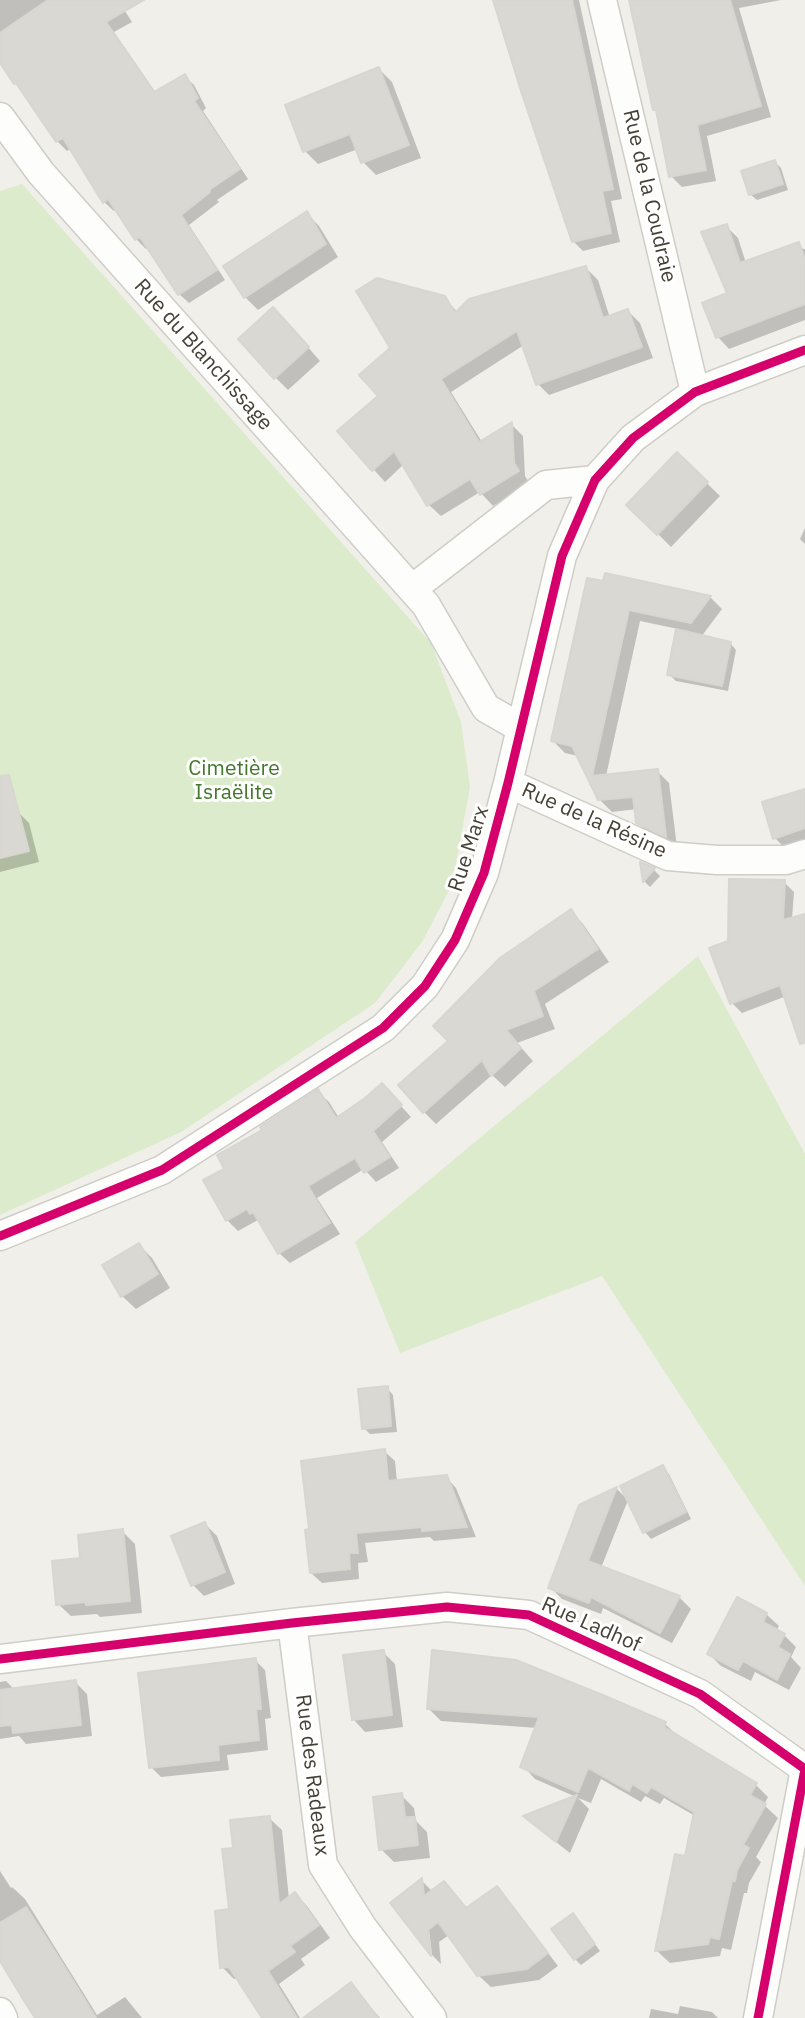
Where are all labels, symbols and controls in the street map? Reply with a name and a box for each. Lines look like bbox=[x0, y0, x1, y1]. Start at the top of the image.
street label: Rue de la Coudraie bbox=[617, 107, 681, 285]
street label: Rue du Blanchissage bbox=[128, 274, 278, 436]
park label: Cimetière Israëlite bbox=[188, 756, 280, 806]
street label: Rue de la Résine bbox=[518, 778, 670, 864]
street label: Rue Marx bbox=[443, 803, 495, 895]
street label: Rue Ladhof bbox=[537, 1592, 645, 1658]
street label: Rue des Radeaux bbox=[290, 1693, 334, 1857]

